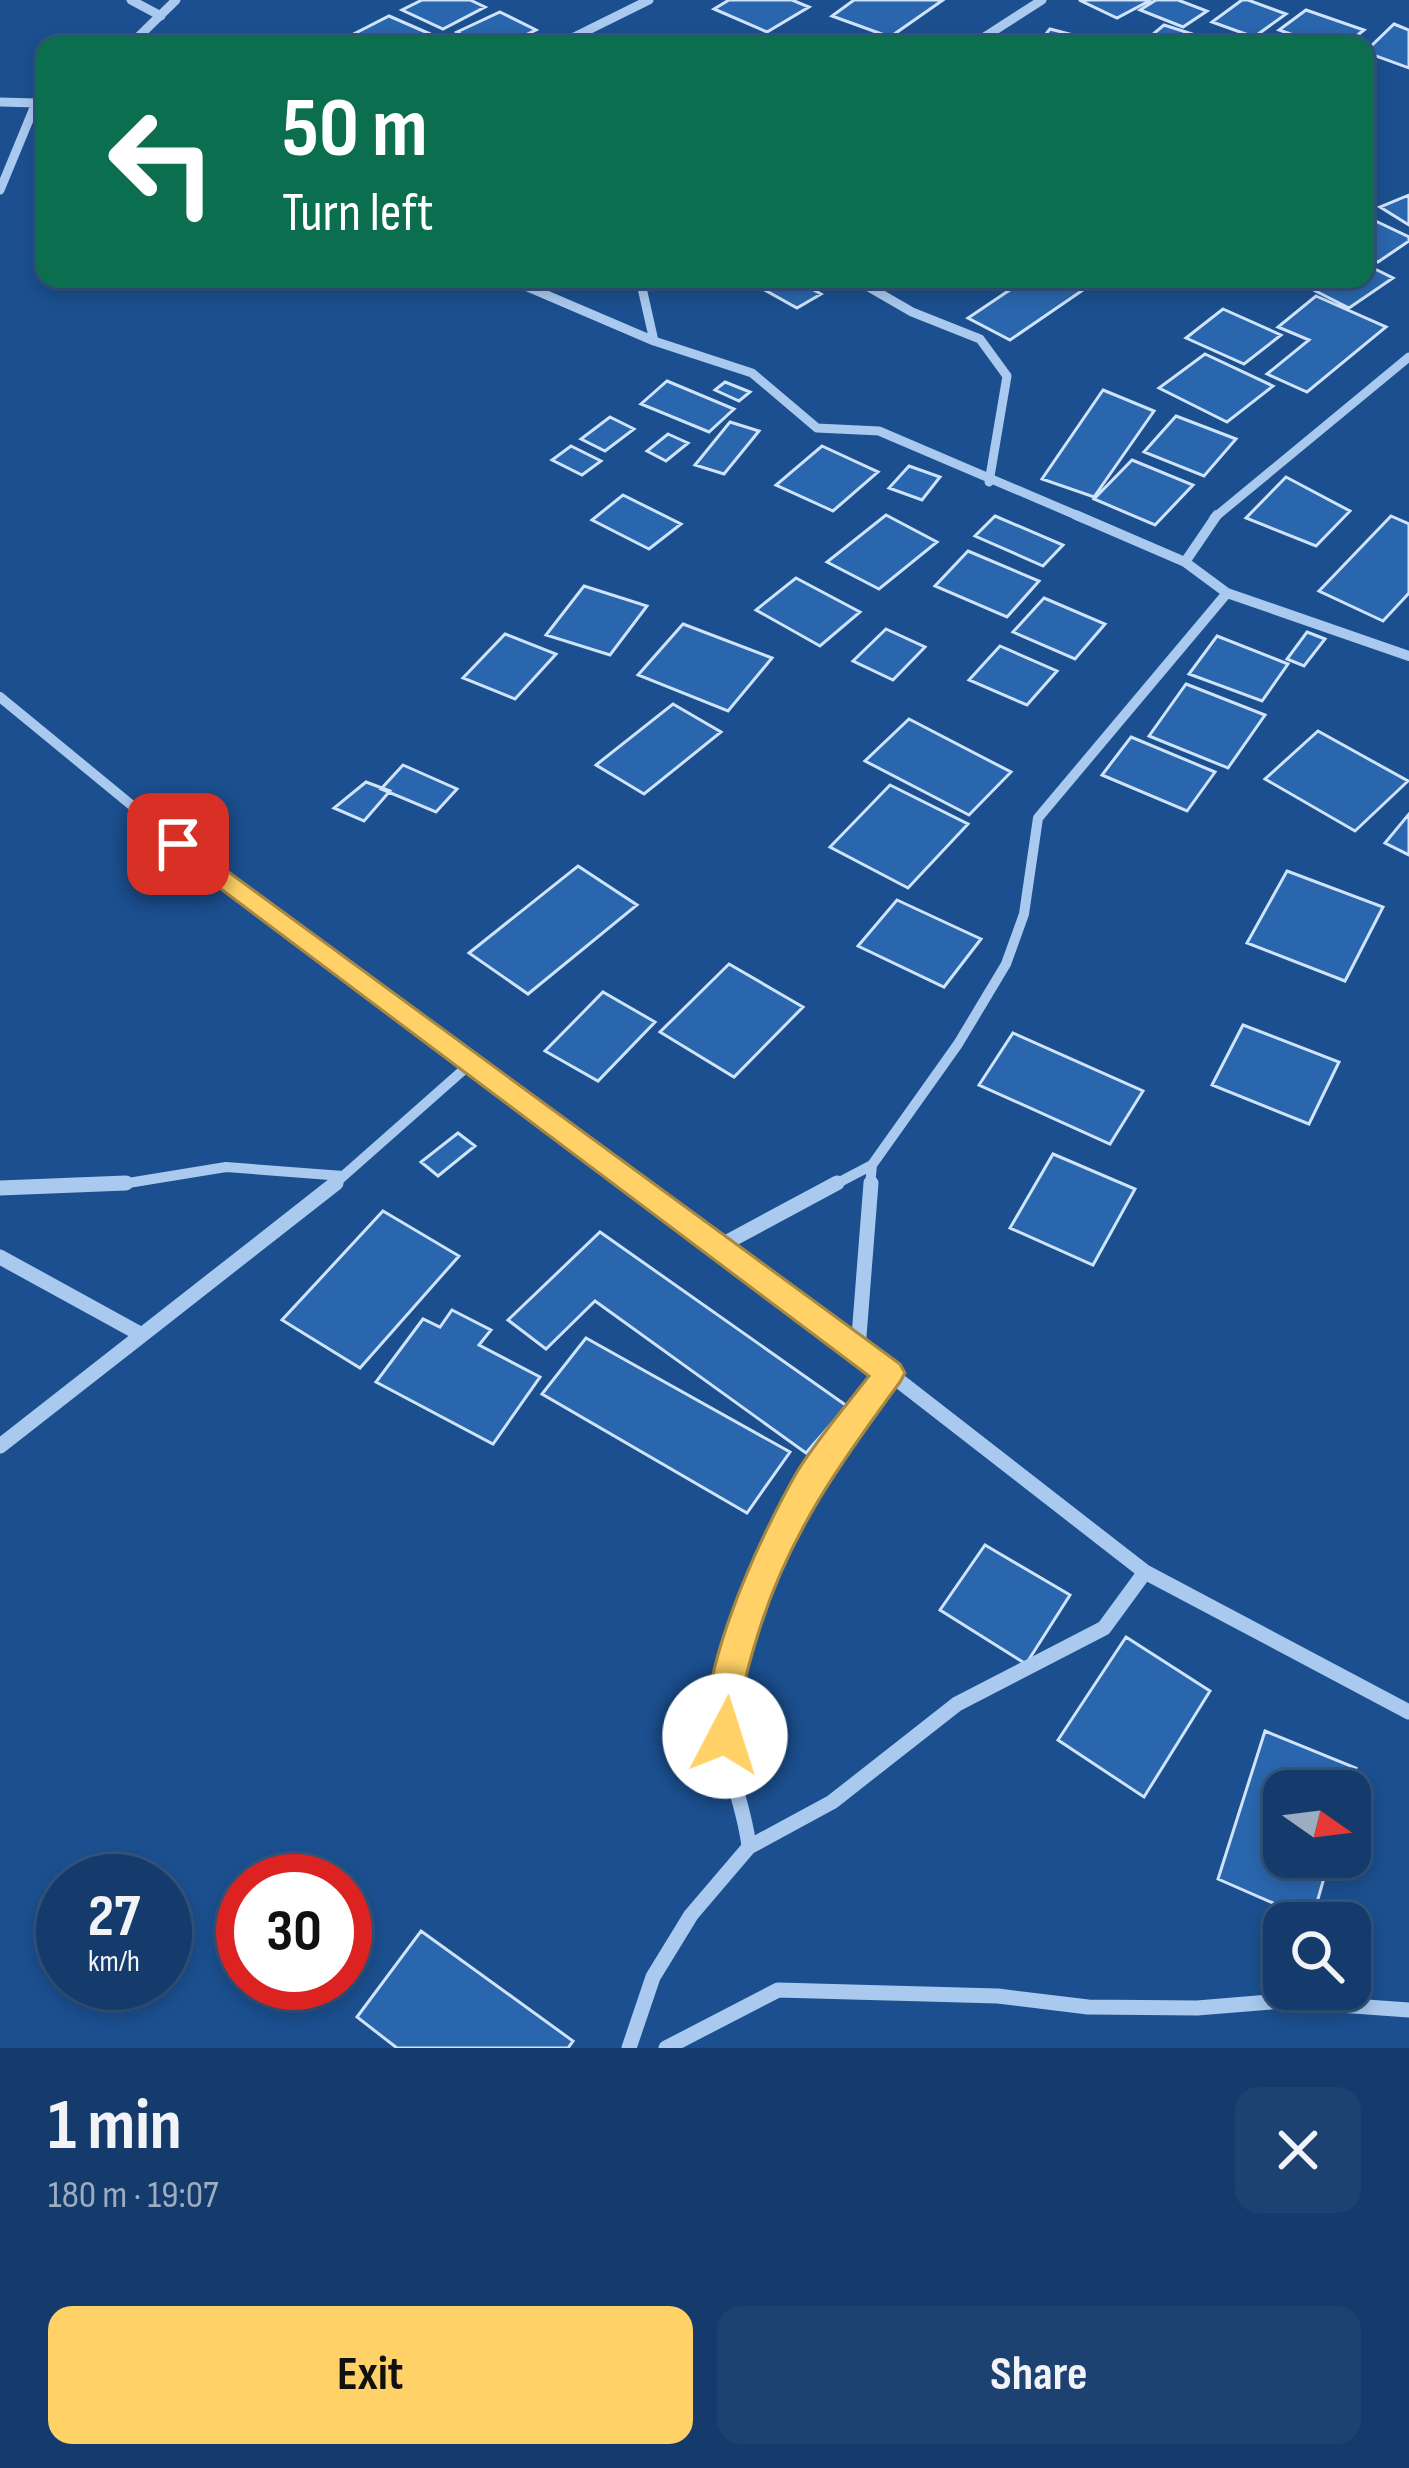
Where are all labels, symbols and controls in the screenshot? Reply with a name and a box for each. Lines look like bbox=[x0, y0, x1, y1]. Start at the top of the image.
text: 50 m bbox=[282, 79, 428, 180]
icon: left bbox=[84, 84, 240, 240]
text: Turn left bbox=[282, 181, 434, 246]
pin bbox=[127, 793, 229, 895]
icon: arrive bbox=[145, 811, 211, 877]
position arrow bbox=[662, 1673, 788, 1799]
north arrow bbox=[1263, 1770, 1371, 1878]
map controls bbox=[1263, 1770, 1371, 2010]
speed limit sign: 30 bbox=[216, 1854, 372, 2010]
text: 27 bbox=[88, 1881, 140, 1953]
button: search bbox=[1263, 1902, 1371, 2010]
text: km/h bbox=[88, 1944, 140, 1980]
text: 1 min bbox=[48, 2083, 182, 2170]
button: close bbox=[1235, 2087, 1361, 2213]
text: 180 m · 19:07 bbox=[48, 2172, 219, 2219]
button: Exit bbox=[48, 2306, 693, 2444]
button: Share bbox=[717, 2306, 1361, 2444]

